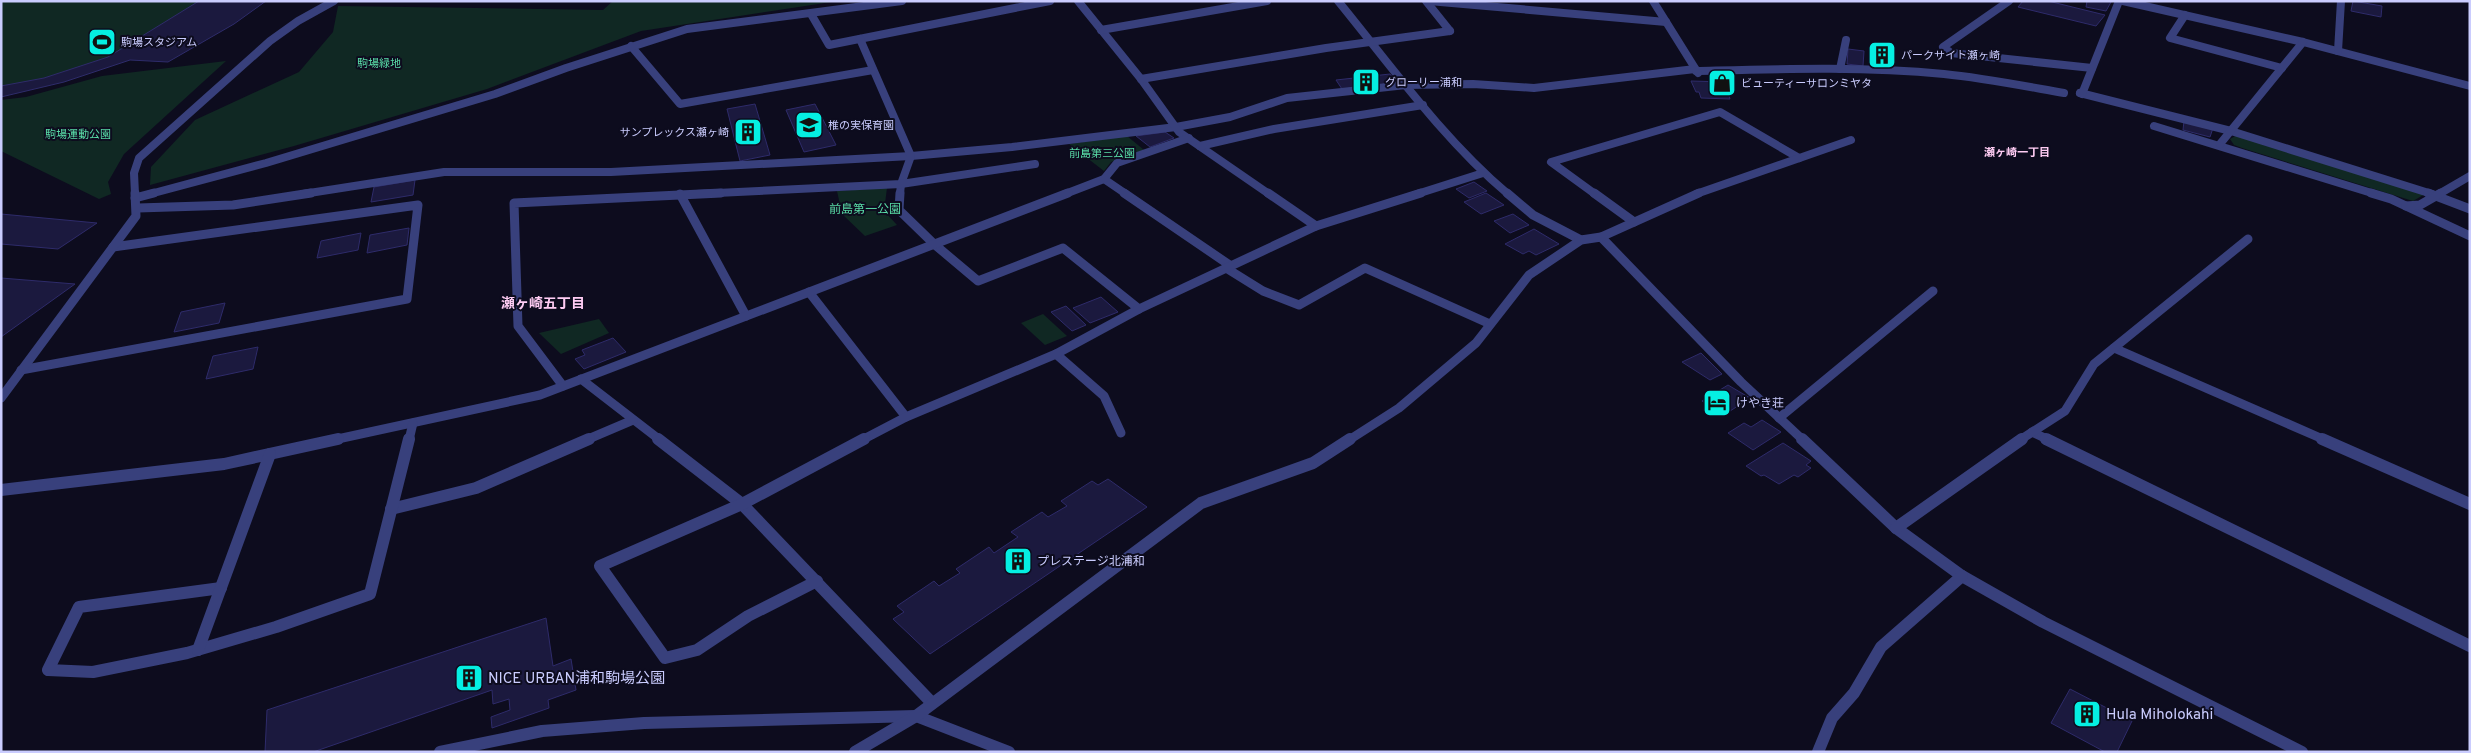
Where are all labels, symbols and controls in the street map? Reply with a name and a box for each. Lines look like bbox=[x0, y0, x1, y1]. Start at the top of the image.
sports icon: 駒場スタジアム bbox=[87, 27, 117, 57]
place label: 駒場スタジアム bbox=[121, 36, 197, 50]
building icon: パークサイト瀬ヶ崎 bbox=[1867, 40, 1897, 70]
place label: パークサイト瀬ヶ崎 bbox=[1901, 49, 2000, 63]
park label: 駒場緑地 bbox=[357, 57, 401, 71]
building icon: グローリー浦和 bbox=[1351, 67, 1381, 97]
shop icon: ビューティーサロンミヤタ bbox=[1707, 68, 1737, 98]
place label: グローリー浦和 bbox=[1385, 76, 1462, 90]
place label: ビューティーサロンミヤタ bbox=[1741, 77, 1872, 91]
school or university icon: 椎の実保育園 bbox=[794, 110, 824, 140]
building icon: サンプレックス瀬ヶ崎 bbox=[733, 117, 763, 147]
place label: 椎の実保育園 bbox=[828, 119, 894, 133]
place label: サンプレックス瀬ヶ崎 bbox=[620, 126, 729, 140]
park label: 駒場運動公園 bbox=[45, 128, 111, 142]
district label: 瀬ヶ崎一丁目 bbox=[1984, 146, 2050, 160]
park label: 前島第三公園 bbox=[1069, 147, 1135, 161]
park label: 前島第一公園 bbox=[829, 202, 901, 218]
district label: 瀬ヶ崎五丁目 bbox=[501, 296, 585, 313]
hotel icon: けやき荘 bbox=[1702, 388, 1732, 418]
place label: けやき荘 bbox=[1736, 396, 1784, 412]
building icon: プレステージ北浦和 bbox=[1003, 546, 1033, 576]
place label: プレステージ北浦和 bbox=[1037, 554, 1145, 570]
building icon: NICE URBAN浦和駒場公園 bbox=[454, 663, 484, 693]
place label: NICE URBAN浦和駒場公園 bbox=[488, 669, 665, 689]
building icon: Hula Miholokahi bbox=[2072, 699, 2102, 729]
place label: Hula Miholokahi bbox=[2106, 706, 2213, 725]

